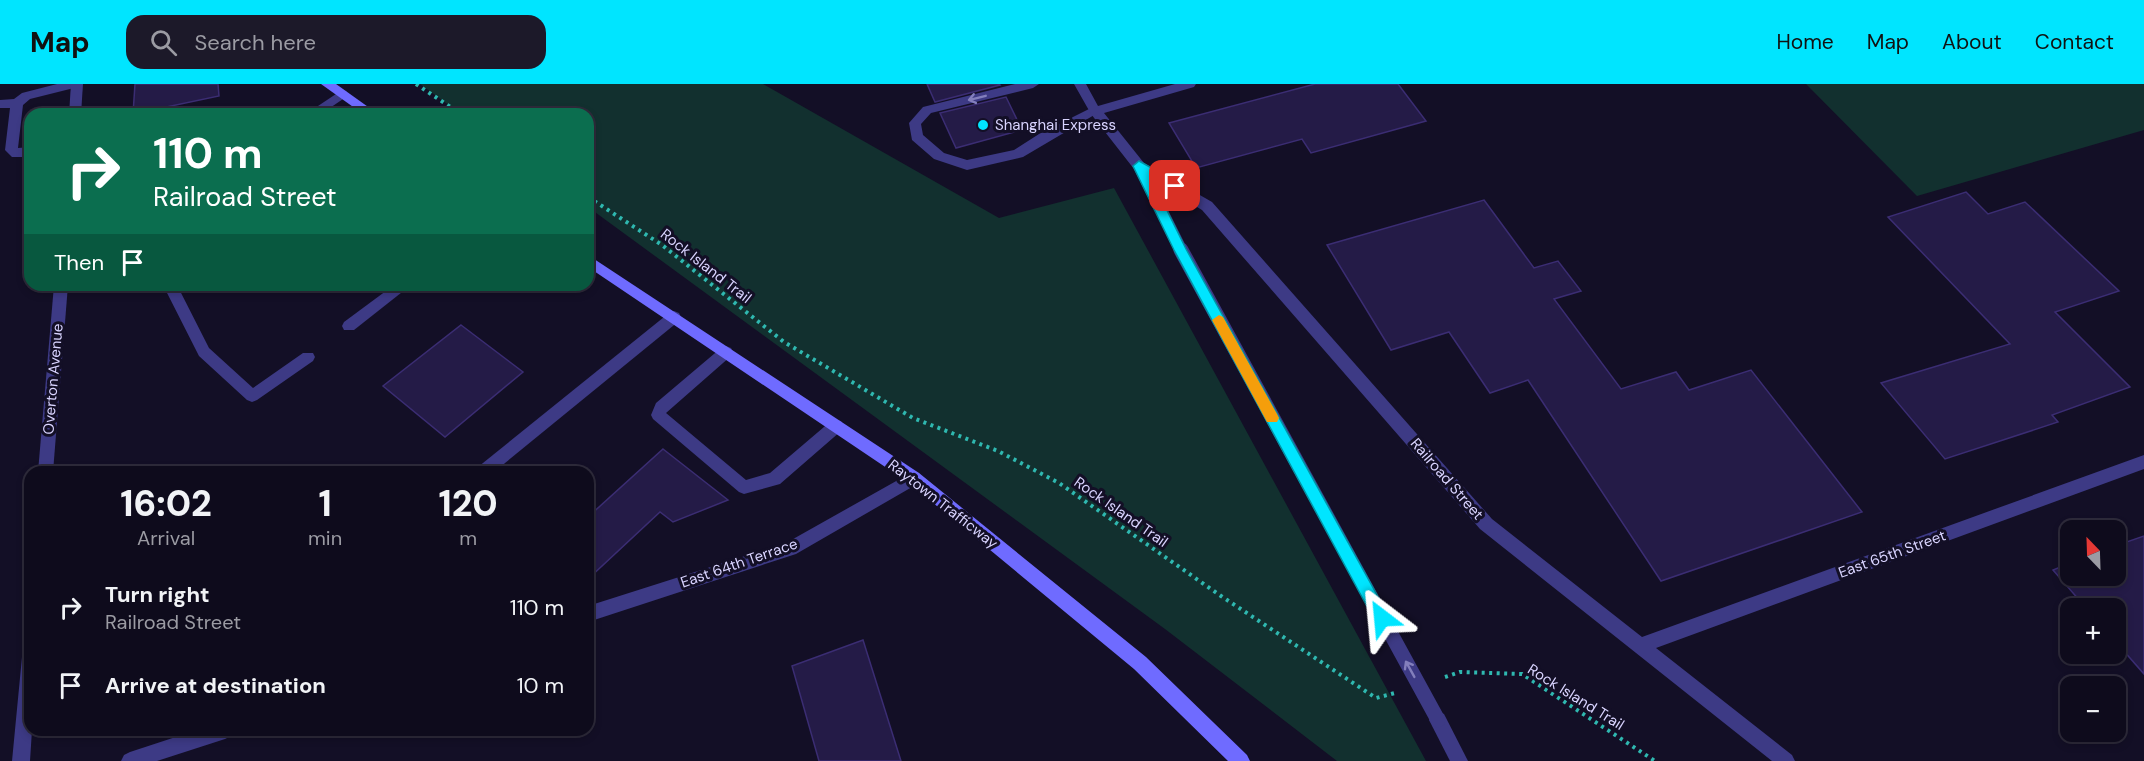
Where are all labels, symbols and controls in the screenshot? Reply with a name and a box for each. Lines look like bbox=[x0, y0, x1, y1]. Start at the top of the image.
search box bbox=[126, 15, 546, 69]
text: Map bbox=[30, 24, 90, 61]
icon: search bbox=[147, 26, 180, 59]
text: Search here bbox=[195, 28, 316, 57]
text: Home bbox=[1776, 28, 1834, 56]
text: Map bbox=[1867, 28, 1909, 56]
text: About bbox=[1942, 28, 2002, 56]
text: Contact bbox=[2035, 28, 2114, 56]
one-way arrow bbox=[967, 93, 986, 105]
place label: Shanghai Express bbox=[995, 115, 1116, 135]
marker: Shanghai Express bbox=[976, 118, 990, 132]
text: 110 m bbox=[153, 126, 263, 181]
icon: right bbox=[54, 132, 132, 210]
pin bbox=[1149, 160, 1200, 211]
icon: arrive bbox=[1158, 169, 1191, 202]
text: Railroad Street bbox=[153, 179, 337, 214]
street label: Rock Island Trail bbox=[656, 224, 756, 308]
icon: arrive bbox=[116, 246, 149, 279]
text: Then bbox=[54, 248, 104, 277]
street label: Overton Avenue bbox=[38, 323, 68, 435]
street label: Railroad Street bbox=[1406, 434, 1488, 524]
street label: Raytown Trafficway bbox=[884, 455, 1003, 554]
street label: Rock Island Trail bbox=[1070, 472, 1172, 552]
text: 16:02 bbox=[120, 480, 212, 527]
text: 1 bbox=[318, 480, 332, 527]
text: 120 bbox=[438, 480, 498, 527]
north arrow bbox=[2060, 520, 2126, 586]
map controls bbox=[2060, 520, 2126, 742]
text: Arrival bbox=[137, 525, 195, 551]
text: min bbox=[308, 525, 342, 551]
text: m bbox=[459, 525, 477, 551]
street label: East 65th Street bbox=[1835, 525, 1949, 583]
street label: East 64th Terrace bbox=[678, 534, 800, 592]
text: Turn right bbox=[105, 580, 210, 609]
position arrow bbox=[1350, 586, 1414, 650]
icon: right bbox=[54, 591, 87, 624]
text: 110 m bbox=[510, 593, 564, 622]
button: + bbox=[2060, 598, 2126, 664]
text: Railroad Street bbox=[105, 609, 241, 635]
street label: Rock Island Trail bbox=[1524, 659, 1628, 735]
one-way arrow bbox=[1404, 661, 1416, 678]
icon: arrive bbox=[54, 669, 87, 702]
text: Arrive at destination bbox=[105, 671, 326, 700]
text: 10 m bbox=[517, 671, 564, 700]
button: − bbox=[2060, 676, 2126, 742]

